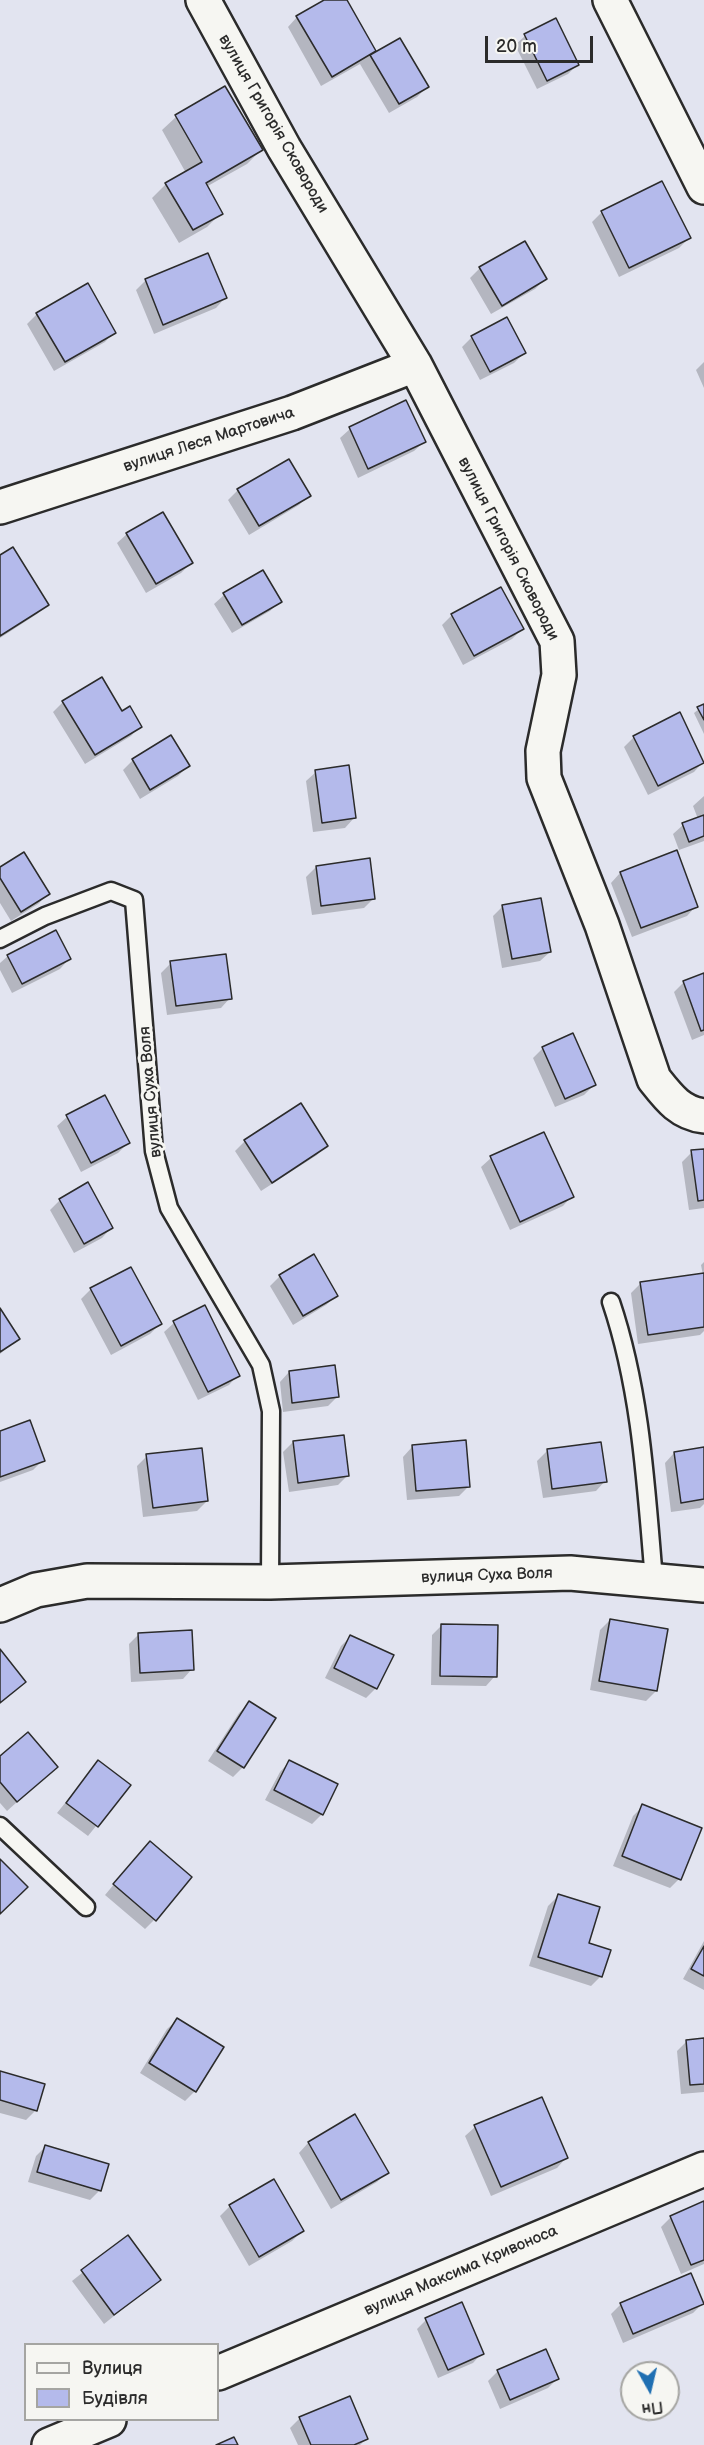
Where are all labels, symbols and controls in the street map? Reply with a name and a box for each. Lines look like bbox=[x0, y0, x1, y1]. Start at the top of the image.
scale bar bbox=[488, 24, 596, 62]
street label: вулиця Григорія Сковороди bbox=[214, 31, 332, 217]
text: 20 m bbox=[496, 36, 537, 57]
street label: вулиця Леся Мартовича bbox=[121, 403, 297, 477]
street label: вулиця Григорія Сковороди bbox=[453, 454, 563, 644]
street label: вулиця Суха Воля bbox=[136, 1026, 166, 1158]
street label: вулиця Суха Воля bbox=[421, 1564, 553, 1588]
street label: вулиця Максима Кривоноса bbox=[361, 2221, 561, 2321]
legend bbox=[24, 2343, 219, 2421]
text: Вулиця bbox=[82, 2358, 143, 2379]
north arrow bbox=[620, 2361, 680, 2421]
text: Будівля bbox=[82, 2388, 148, 2409]
text: Пн bbox=[640, 2396, 664, 2418]

